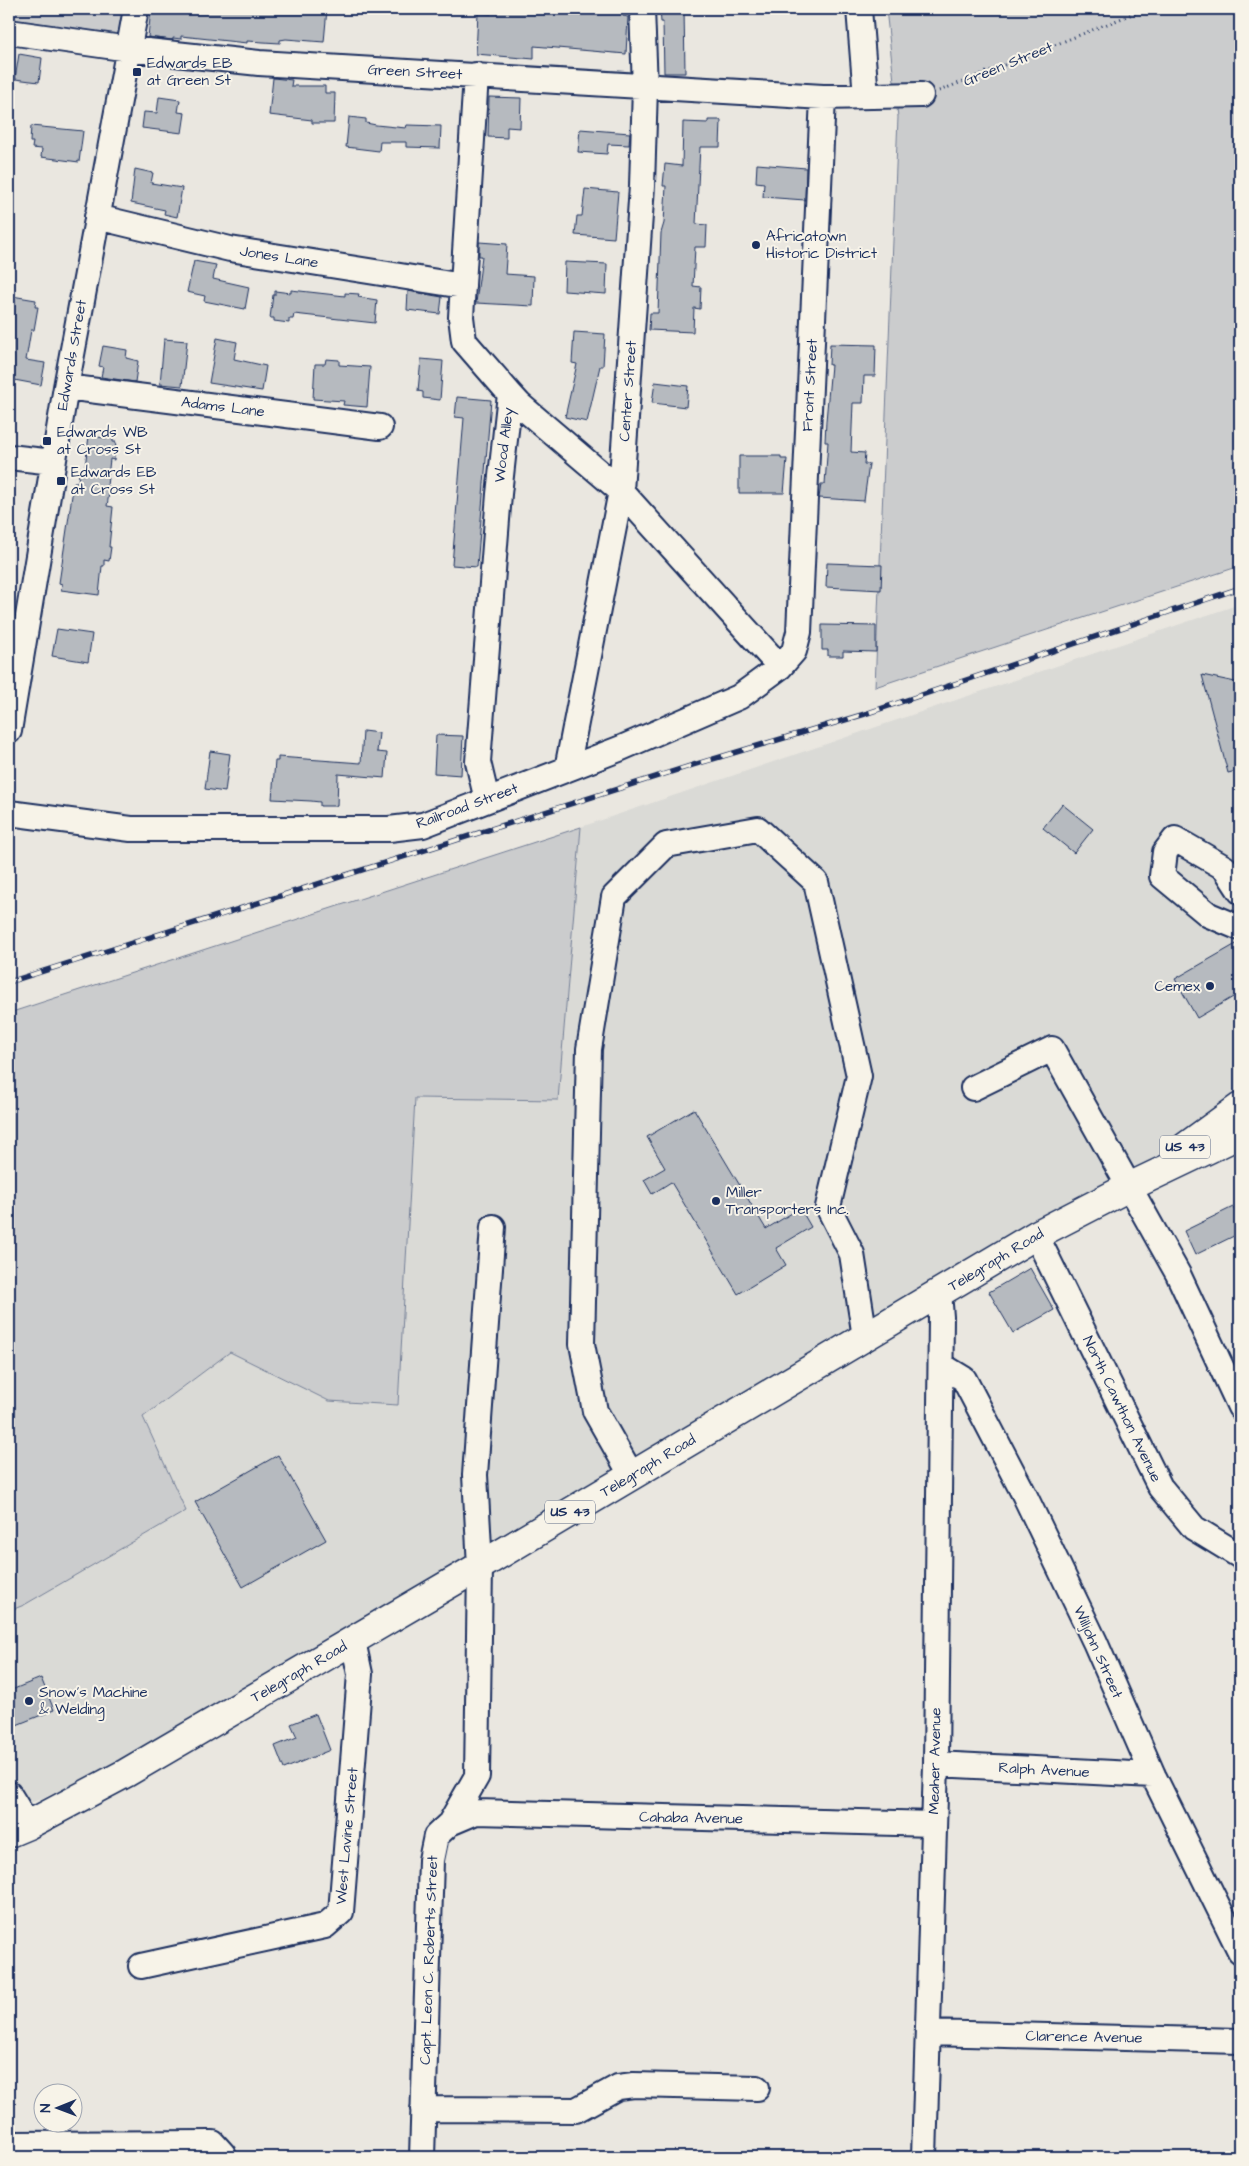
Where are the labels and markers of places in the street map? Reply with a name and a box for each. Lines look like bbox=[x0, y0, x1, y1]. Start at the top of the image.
place label: Edwards EB at Green St bbox=[147, 53, 233, 91]
marker: Edwards EB at Green St bbox=[131, 66, 143, 78]
place label: Africatown Historic District bbox=[766, 226, 877, 264]
marker: Africatown Historic District bbox=[750, 239, 762, 251]
place label: Edwards WB at Cross St bbox=[57, 422, 148, 460]
marker: Edwards WB at Cross St bbox=[41, 435, 53, 447]
place label: Edwards EB at Cross St bbox=[71, 462, 157, 500]
marker: Edwards EB at Cross St bbox=[55, 475, 67, 487]
place label: Cemex bbox=[1154, 976, 1201, 997]
marker: Cemex bbox=[1204, 980, 1216, 992]
place label: Miller Transporters Inc. bbox=[726, 1182, 849, 1220]
marker: Miller Transporters Inc. bbox=[710, 1195, 722, 1207]
place label: Snow's Machine & Welding bbox=[39, 1682, 148, 1721]
marker: Snow's Machine & Welding bbox=[23, 1695, 35, 1707]

